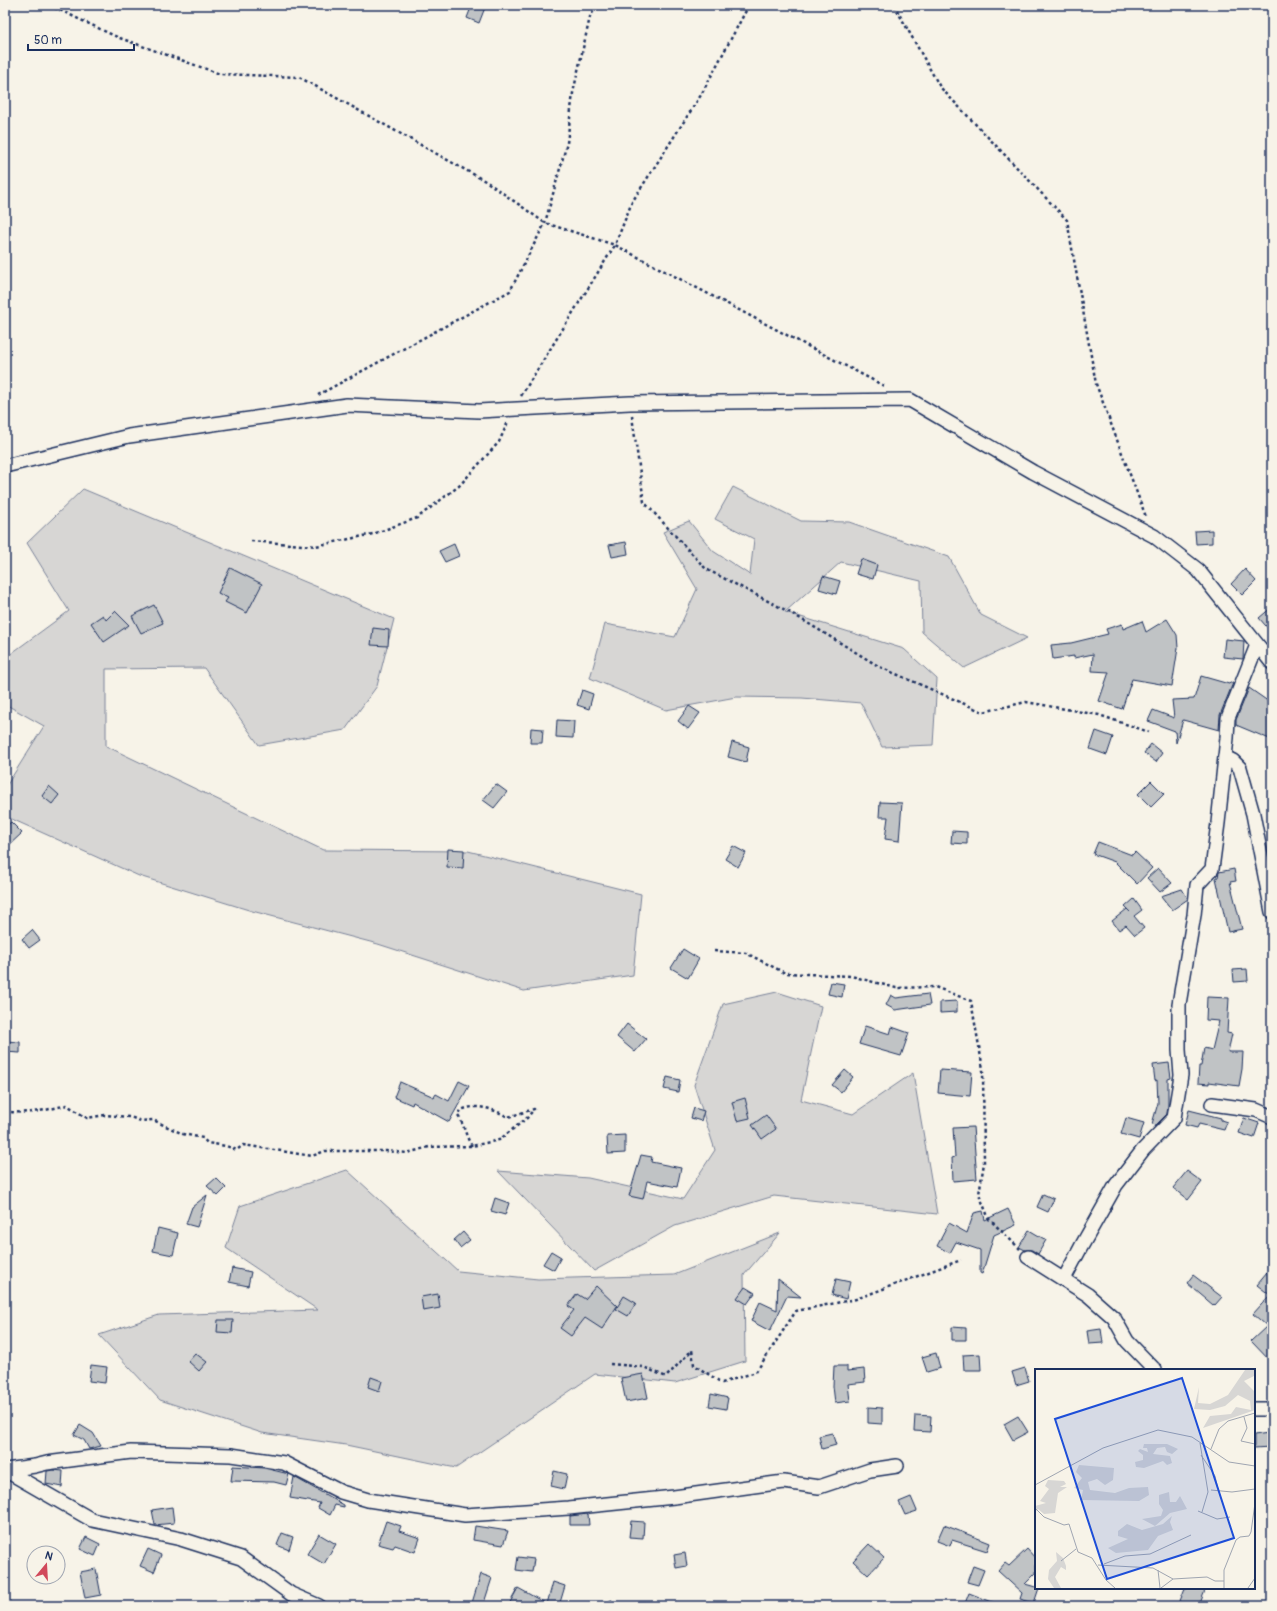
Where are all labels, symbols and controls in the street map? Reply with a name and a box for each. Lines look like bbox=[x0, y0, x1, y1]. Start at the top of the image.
scale bar bbox=[28, 26, 134, 52]
text: 50 m bbox=[34, 33, 62, 48]
inset map bbox=[1035, 1369, 1255, 1589]
north arrow bbox=[26, 1545, 66, 1585]
text: N bbox=[43, 1549, 55, 1563]

